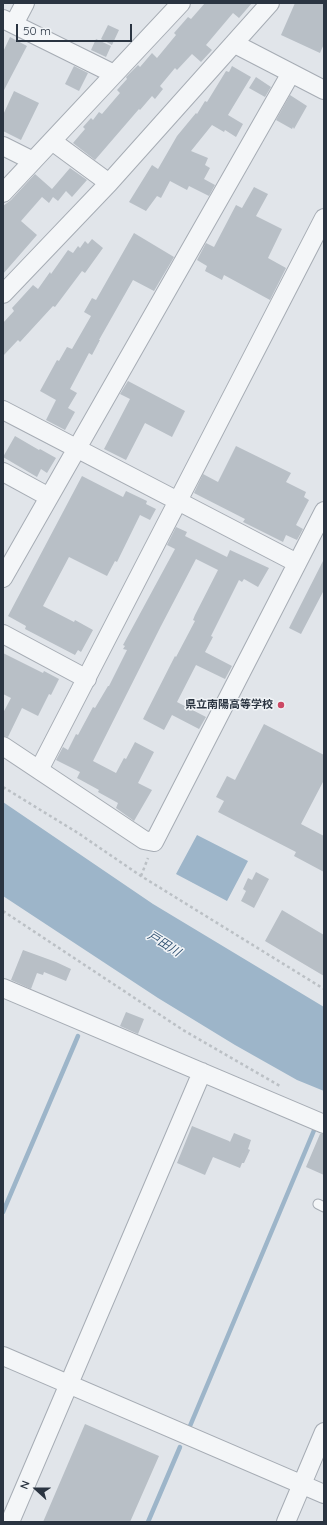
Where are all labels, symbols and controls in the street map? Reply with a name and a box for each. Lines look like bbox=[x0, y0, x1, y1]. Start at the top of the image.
scale bar bbox=[18, 16, 134, 42]
text: 50 m bbox=[23, 23, 51, 38]
place label: 県立南陽高等学校 bbox=[185, 698, 273, 712]
marker: 県立南陽高等学校 bbox=[276, 700, 286, 710]
water label: 戸田川 bbox=[145, 928, 183, 960]
north arrow bbox=[16, 1469, 56, 1509]
text: N bbox=[17, 1478, 33, 1491]

